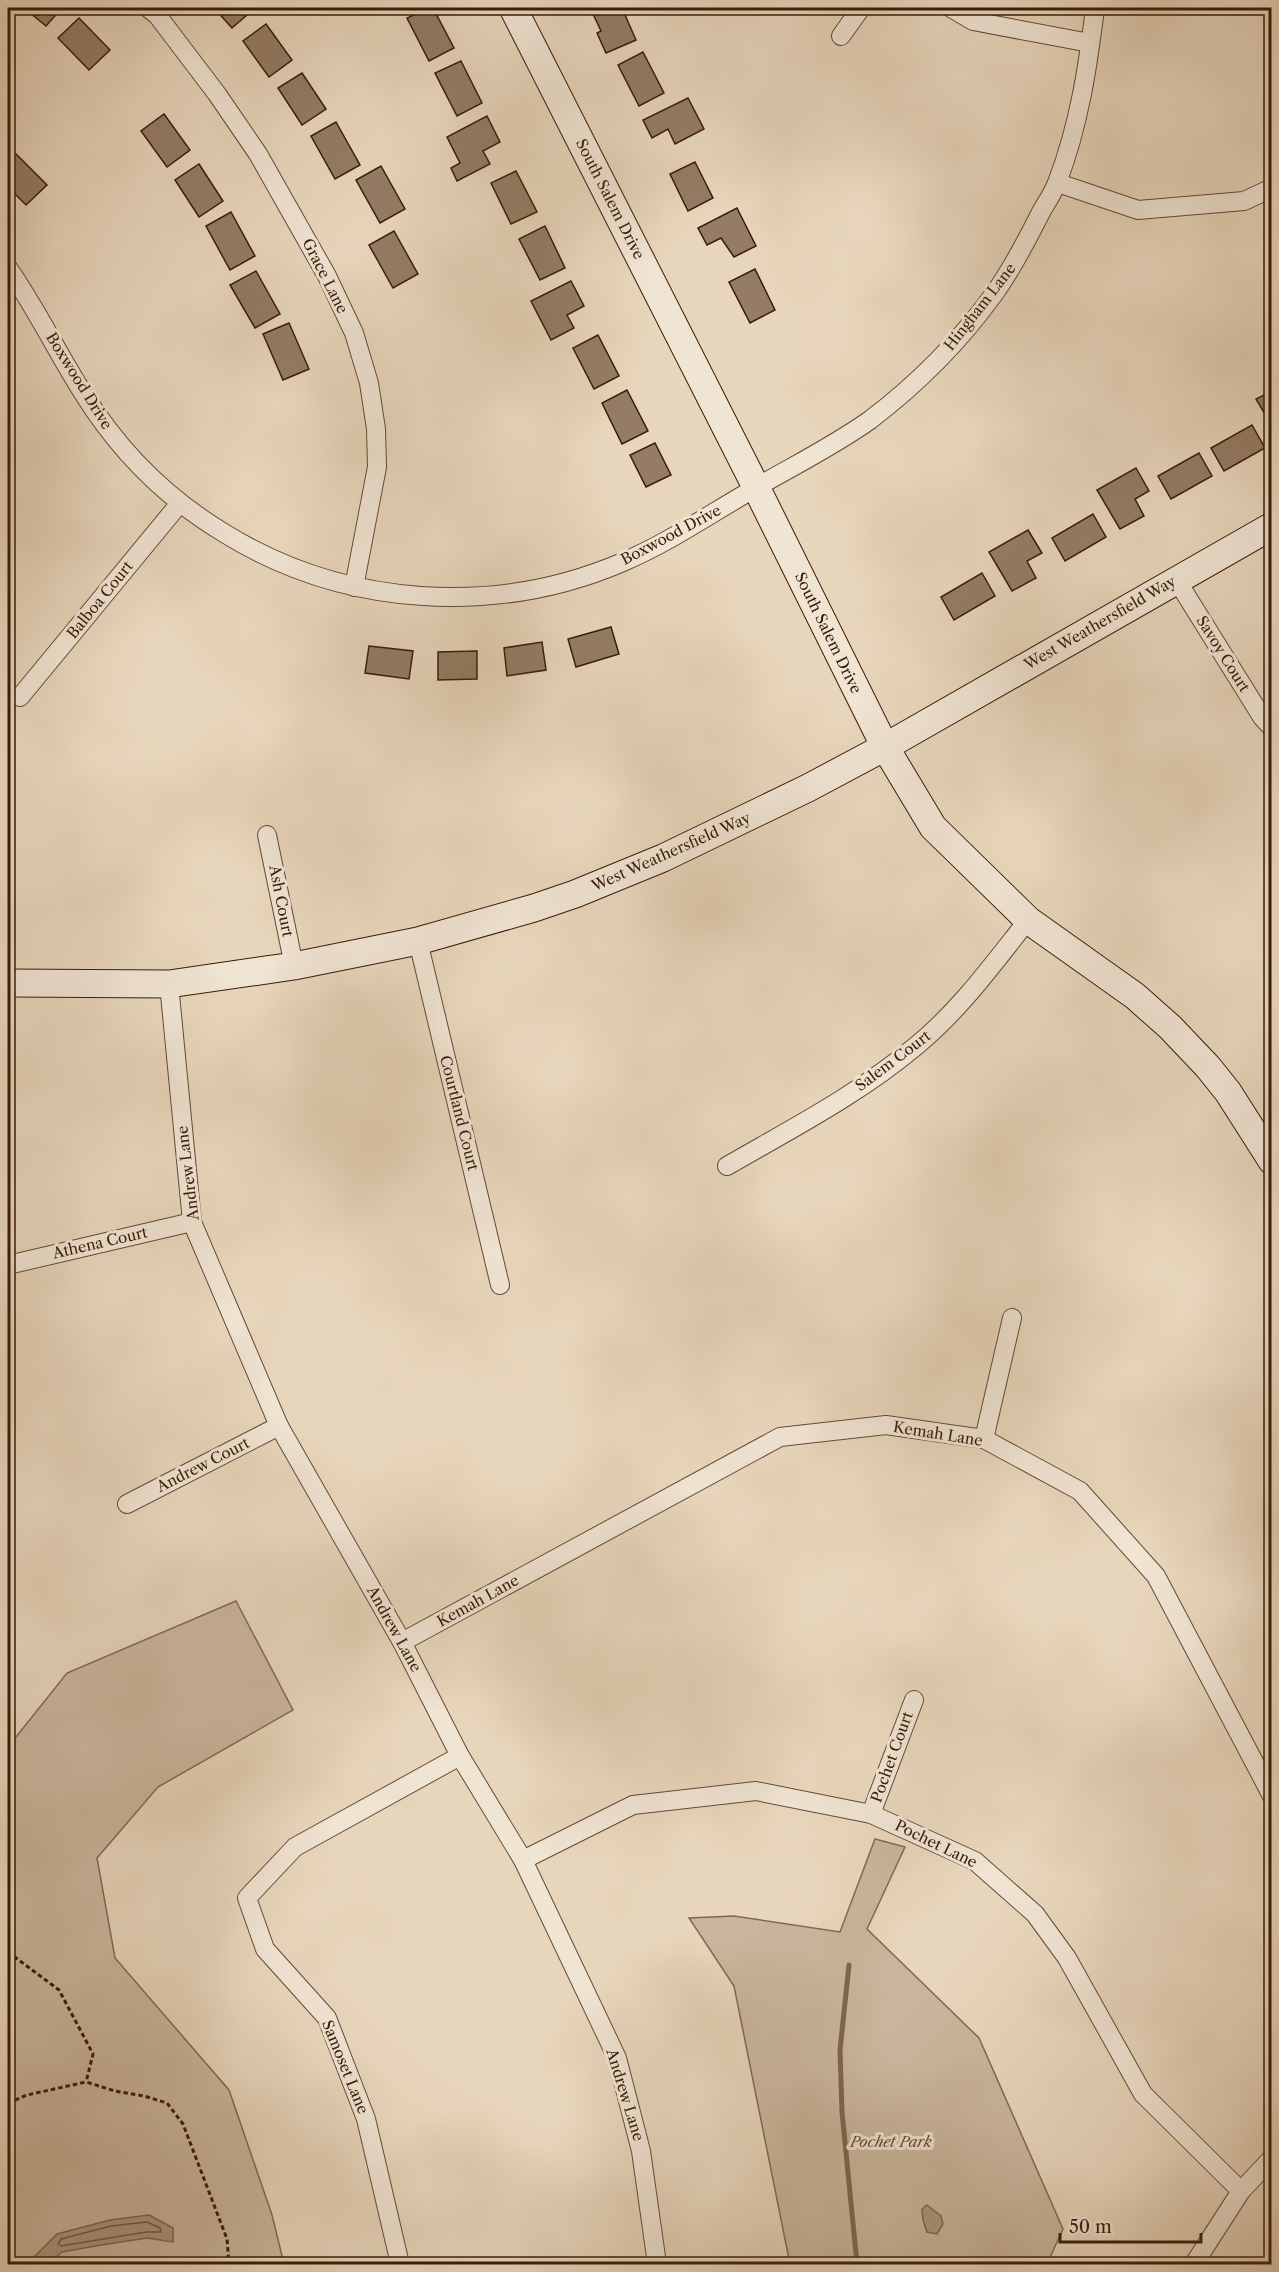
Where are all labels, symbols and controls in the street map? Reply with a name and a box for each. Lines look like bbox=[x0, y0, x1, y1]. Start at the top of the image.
street label: South Salem Drive bbox=[572, 135, 649, 262]
street label: Grace Lane bbox=[298, 235, 353, 317]
street label: Hingham Lane bbox=[940, 259, 1020, 354]
street label: Boxwood Drive bbox=[42, 329, 117, 433]
street label: Boxwood Drive bbox=[618, 500, 724, 569]
street label: Balboa Court bbox=[63, 556, 137, 642]
street label: South Salem Drive bbox=[791, 569, 866, 697]
street label: West Weathersfield Way bbox=[1020, 571, 1180, 674]
street label: Savoy Court bbox=[1192, 612, 1255, 696]
street label: West Weathersfield Way bbox=[587, 808, 754, 896]
street label: Ash Court bbox=[265, 862, 298, 939]
street label: Salem Court bbox=[851, 1026, 935, 1095]
street label: Courtland Court bbox=[436, 1053, 483, 1173]
street label: Andrew Lane bbox=[172, 1125, 203, 1223]
street label: Athena Court bbox=[50, 1222, 150, 1263]
street label: Kemah Lane bbox=[892, 1417, 984, 1450]
street label: Andrew Court bbox=[152, 1433, 253, 1497]
street label: Kemah Lane bbox=[434, 1570, 522, 1631]
street label: Andrew Lane bbox=[363, 1582, 426, 1675]
street label: Pochet Court bbox=[866, 1708, 917, 1805]
street label: Pochet Lane bbox=[892, 1815, 980, 1872]
street label: Samoset Lane bbox=[318, 2017, 373, 2117]
street label: Andrew Lane bbox=[602, 2046, 649, 2143]
park label: Pochet Park bbox=[849, 2132, 932, 2151]
scale bar bbox=[1060, 2206, 1201, 2244]
text: 50 m bbox=[1069, 2216, 1112, 2238]

